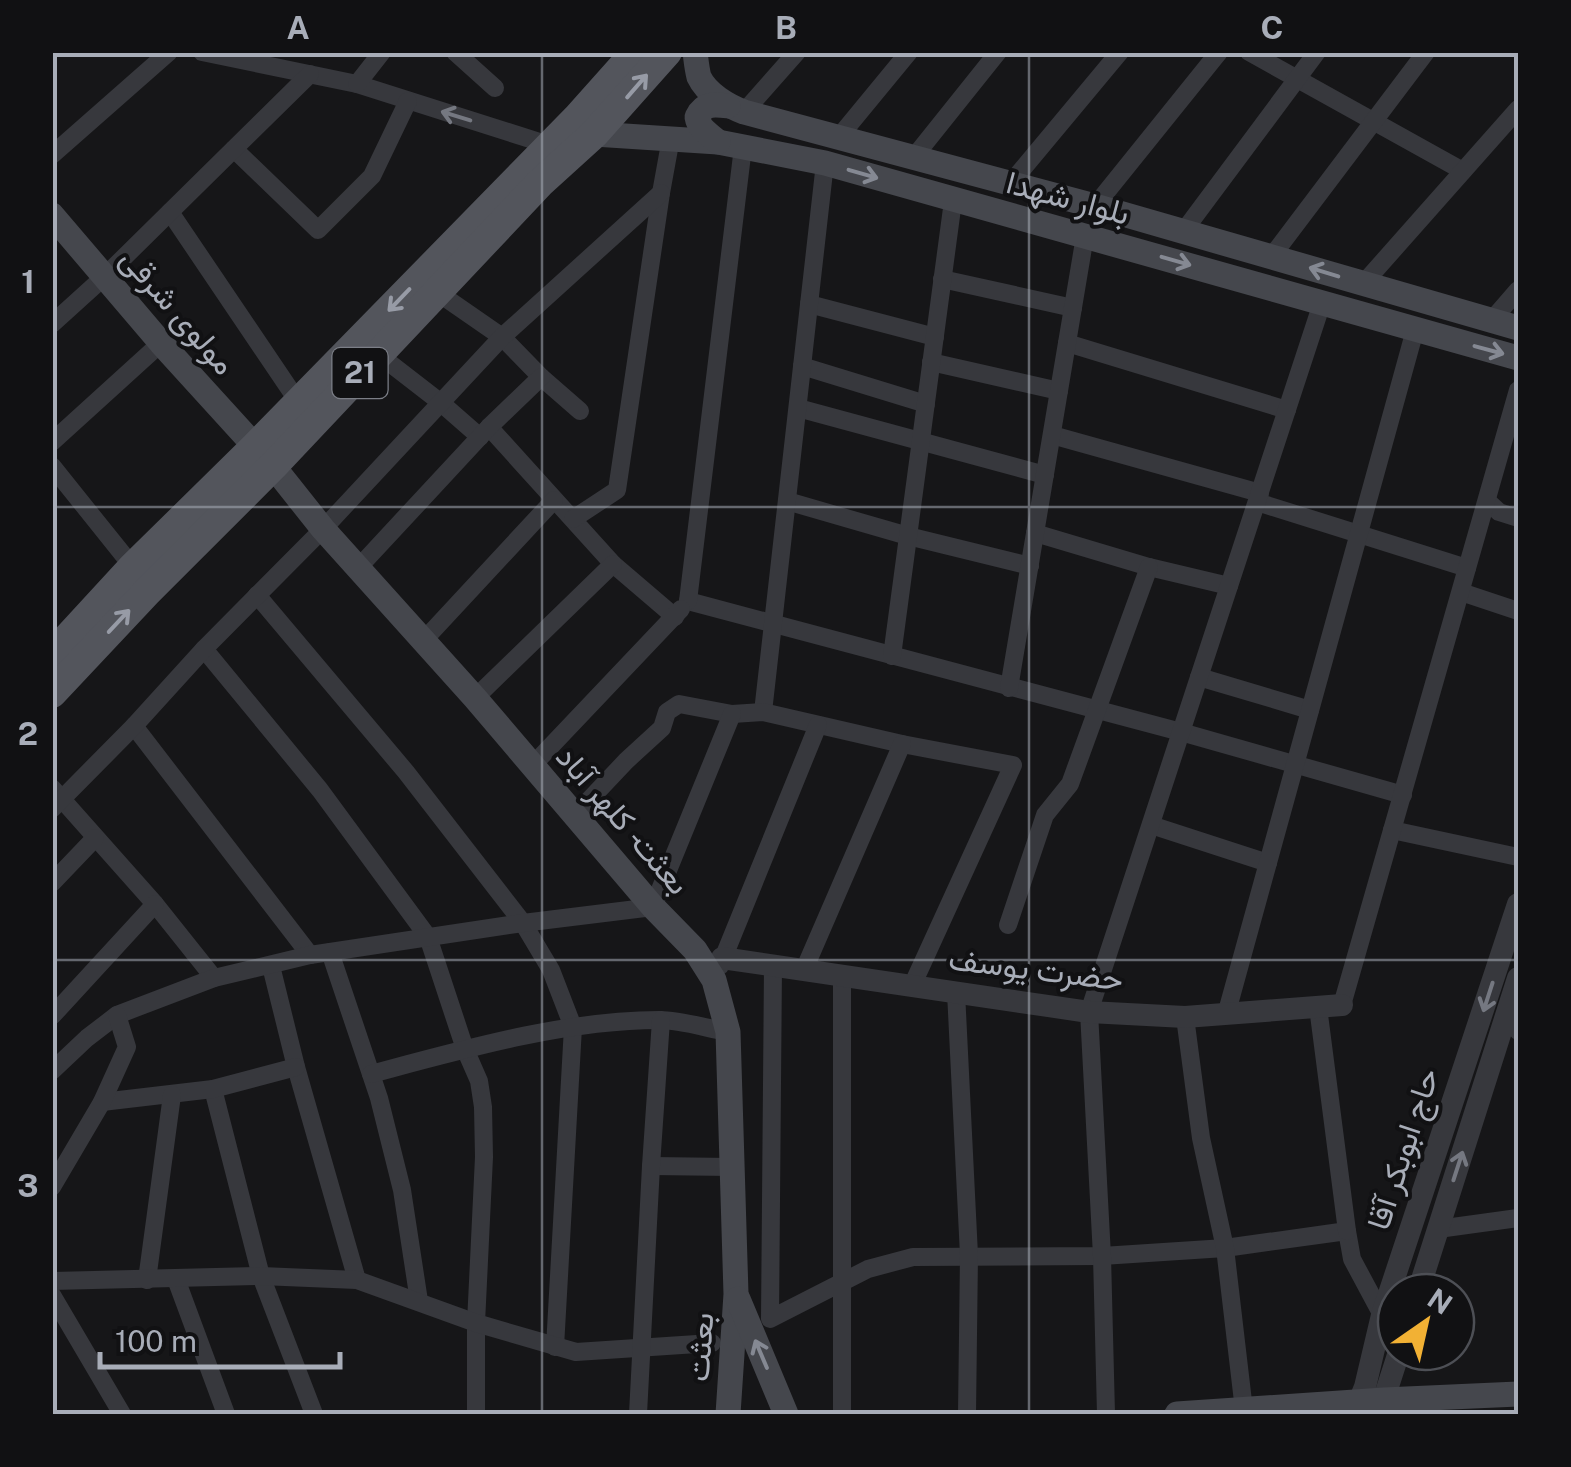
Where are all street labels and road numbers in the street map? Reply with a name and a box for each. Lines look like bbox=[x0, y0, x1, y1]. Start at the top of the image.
street label: بلوار شهدا bbox=[1002, 163, 1134, 234]
street label: مولوی شرقی bbox=[112, 240, 243, 383]
road number: 21 bbox=[332, 348, 388, 398]
street label: بعثت- کلهر آباد bbox=[547, 738, 698, 903]
street label: حضرت یوسف bbox=[946, 939, 1125, 1000]
street label: حاج ابوبکر آقا bbox=[1359, 1063, 1450, 1235]
street label: بعثت bbox=[679, 1311, 720, 1383]

